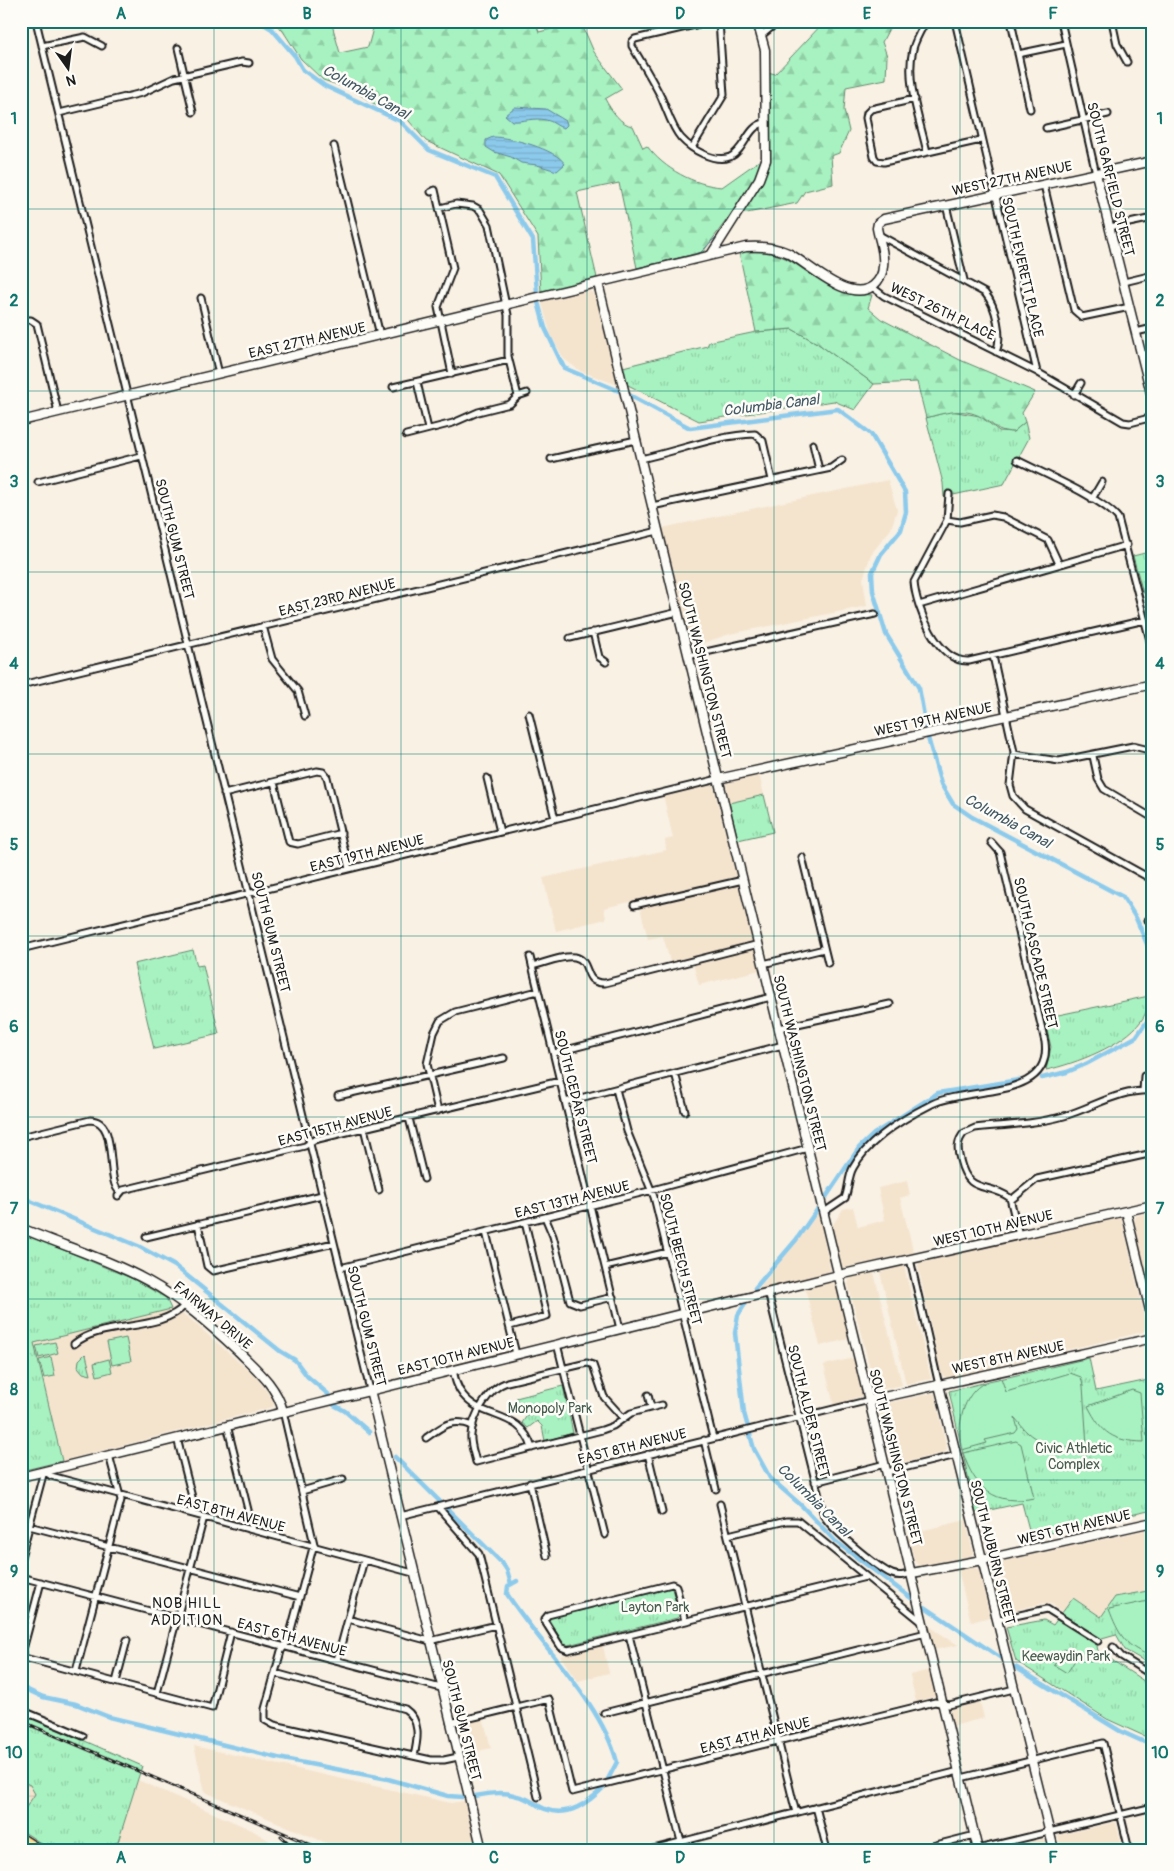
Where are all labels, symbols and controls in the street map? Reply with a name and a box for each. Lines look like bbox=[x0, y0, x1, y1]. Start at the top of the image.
text: A bbox=[116, 4, 127, 24]
text: B bbox=[302, 4, 312, 24]
text: C bbox=[489, 4, 499, 24]
text: D bbox=[675, 4, 685, 24]
text: E bbox=[863, 4, 872, 24]
text: F bbox=[1048, 4, 1058, 24]
north arrow bbox=[42, 42, 92, 92]
water label: Columbia Canal bbox=[319, 61, 414, 125]
text: N bbox=[64, 71, 78, 90]
street label: SOUTH GARFIELD STREET bbox=[1083, 100, 1138, 258]
text: 1 bbox=[11, 109, 17, 129]
text: 1 bbox=[1157, 109, 1163, 129]
street label: WEST 27TH AVENUE bbox=[951, 157, 1074, 200]
street label: SOUTH EVERETT PLACE bbox=[998, 195, 1047, 339]
street label: WEST 26TH PLACE bbox=[888, 279, 998, 344]
text: 2 bbox=[10, 291, 19, 311]
text: 2 bbox=[1156, 291, 1165, 311]
street label: EAST 27TH AVENUE bbox=[247, 319, 367, 362]
water label: Columbia Canal bbox=[722, 390, 821, 421]
text: 3 bbox=[10, 472, 19, 492]
text: 3 bbox=[1156, 472, 1165, 492]
street label: SOUTH GUM STREET bbox=[151, 477, 198, 602]
street label: EAST 23RD AVENUE bbox=[277, 575, 397, 620]
street label: SOUTH WASHINGTON STREET bbox=[674, 580, 735, 760]
text: 4 bbox=[9, 654, 19, 674]
text: 4 bbox=[1155, 654, 1165, 674]
street label: WEST 19TH AVENUE bbox=[873, 699, 993, 740]
water label: Columbia Canal bbox=[961, 790, 1056, 854]
street label: EAST 19TH AVENUE bbox=[308, 831, 426, 876]
text: 5 bbox=[10, 835, 19, 855]
text: 5 bbox=[1156, 835, 1165, 855]
street label: SOUTH GUM STREET bbox=[247, 870, 294, 995]
street label: SOUTH CASCADE STREET bbox=[1010, 876, 1061, 1031]
street label: SOUTH WASHINGTON STREET bbox=[769, 973, 830, 1153]
text: 6 bbox=[9, 1017, 19, 1037]
text: 6 bbox=[1155, 1017, 1165, 1037]
street label: SOUTH CEDAR STREET bbox=[551, 1028, 600, 1166]
street label: EAST 15TH AVENUE bbox=[276, 1103, 394, 1150]
street label: EAST 13TH AVENUE bbox=[513, 1177, 631, 1222]
street label: SOUTH BEECH STREET bbox=[656, 1191, 705, 1327]
text: 7 bbox=[10, 1199, 19, 1219]
text: 7 bbox=[1156, 1199, 1165, 1219]
street label: WEST 10TH AVENUE bbox=[932, 1206, 1055, 1251]
street label: SOUTH GUM STREET bbox=[343, 1264, 390, 1389]
street label: FAIRWAY DRIVE bbox=[170, 1278, 255, 1353]
street label: EAST 10TH AVENUE bbox=[396, 1334, 516, 1379]
street label: WEST 8TH AVENUE bbox=[951, 1337, 1066, 1378]
street label: SOUTH ALDER STREET bbox=[784, 1343, 833, 1480]
street label: SOUTH WASHINGTON STREET bbox=[865, 1367, 926, 1547]
text: 8 bbox=[10, 1380, 18, 1400]
text: 8 bbox=[1156, 1380, 1164, 1400]
park label: Monopoly Park bbox=[508, 1400, 592, 1417]
street label: EAST 8TH AVENUE bbox=[576, 1425, 688, 1468]
park label: Civic Athletic Complex bbox=[1035, 1440, 1113, 1473]
water label: Columbia Canal bbox=[773, 1460, 855, 1542]
street label: SOUTH AUBURN STREET bbox=[966, 1478, 1019, 1626]
street label: EAST 8TH AVENUE bbox=[175, 1491, 287, 1536]
street label: WEST 6TH AVENUE bbox=[1016, 1506, 1132, 1549]
text: 9 bbox=[10, 1562, 18, 1582]
text: 9 bbox=[1156, 1562, 1164, 1582]
district label: NOB HILL ADDITION bbox=[151, 1594, 224, 1630]
park label: Layton Park bbox=[621, 1599, 690, 1616]
street label: EAST 6TH AVENUE bbox=[235, 1615, 348, 1660]
park label: Keewaydin Park bbox=[1022, 1648, 1111, 1665]
street label: SOUTH GUM STREET bbox=[438, 1658, 485, 1783]
street label: EAST 4TH AVENUE bbox=[699, 1714, 812, 1757]
text: 10 bbox=[5, 1743, 23, 1763]
text: 10 bbox=[1151, 1743, 1169, 1763]
text: A bbox=[116, 1848, 127, 1868]
text: B bbox=[302, 1848, 312, 1868]
text: C bbox=[489, 1848, 499, 1868]
text: D bbox=[675, 1848, 685, 1868]
text: E bbox=[863, 1848, 872, 1868]
text: F bbox=[1048, 1848, 1058, 1868]

